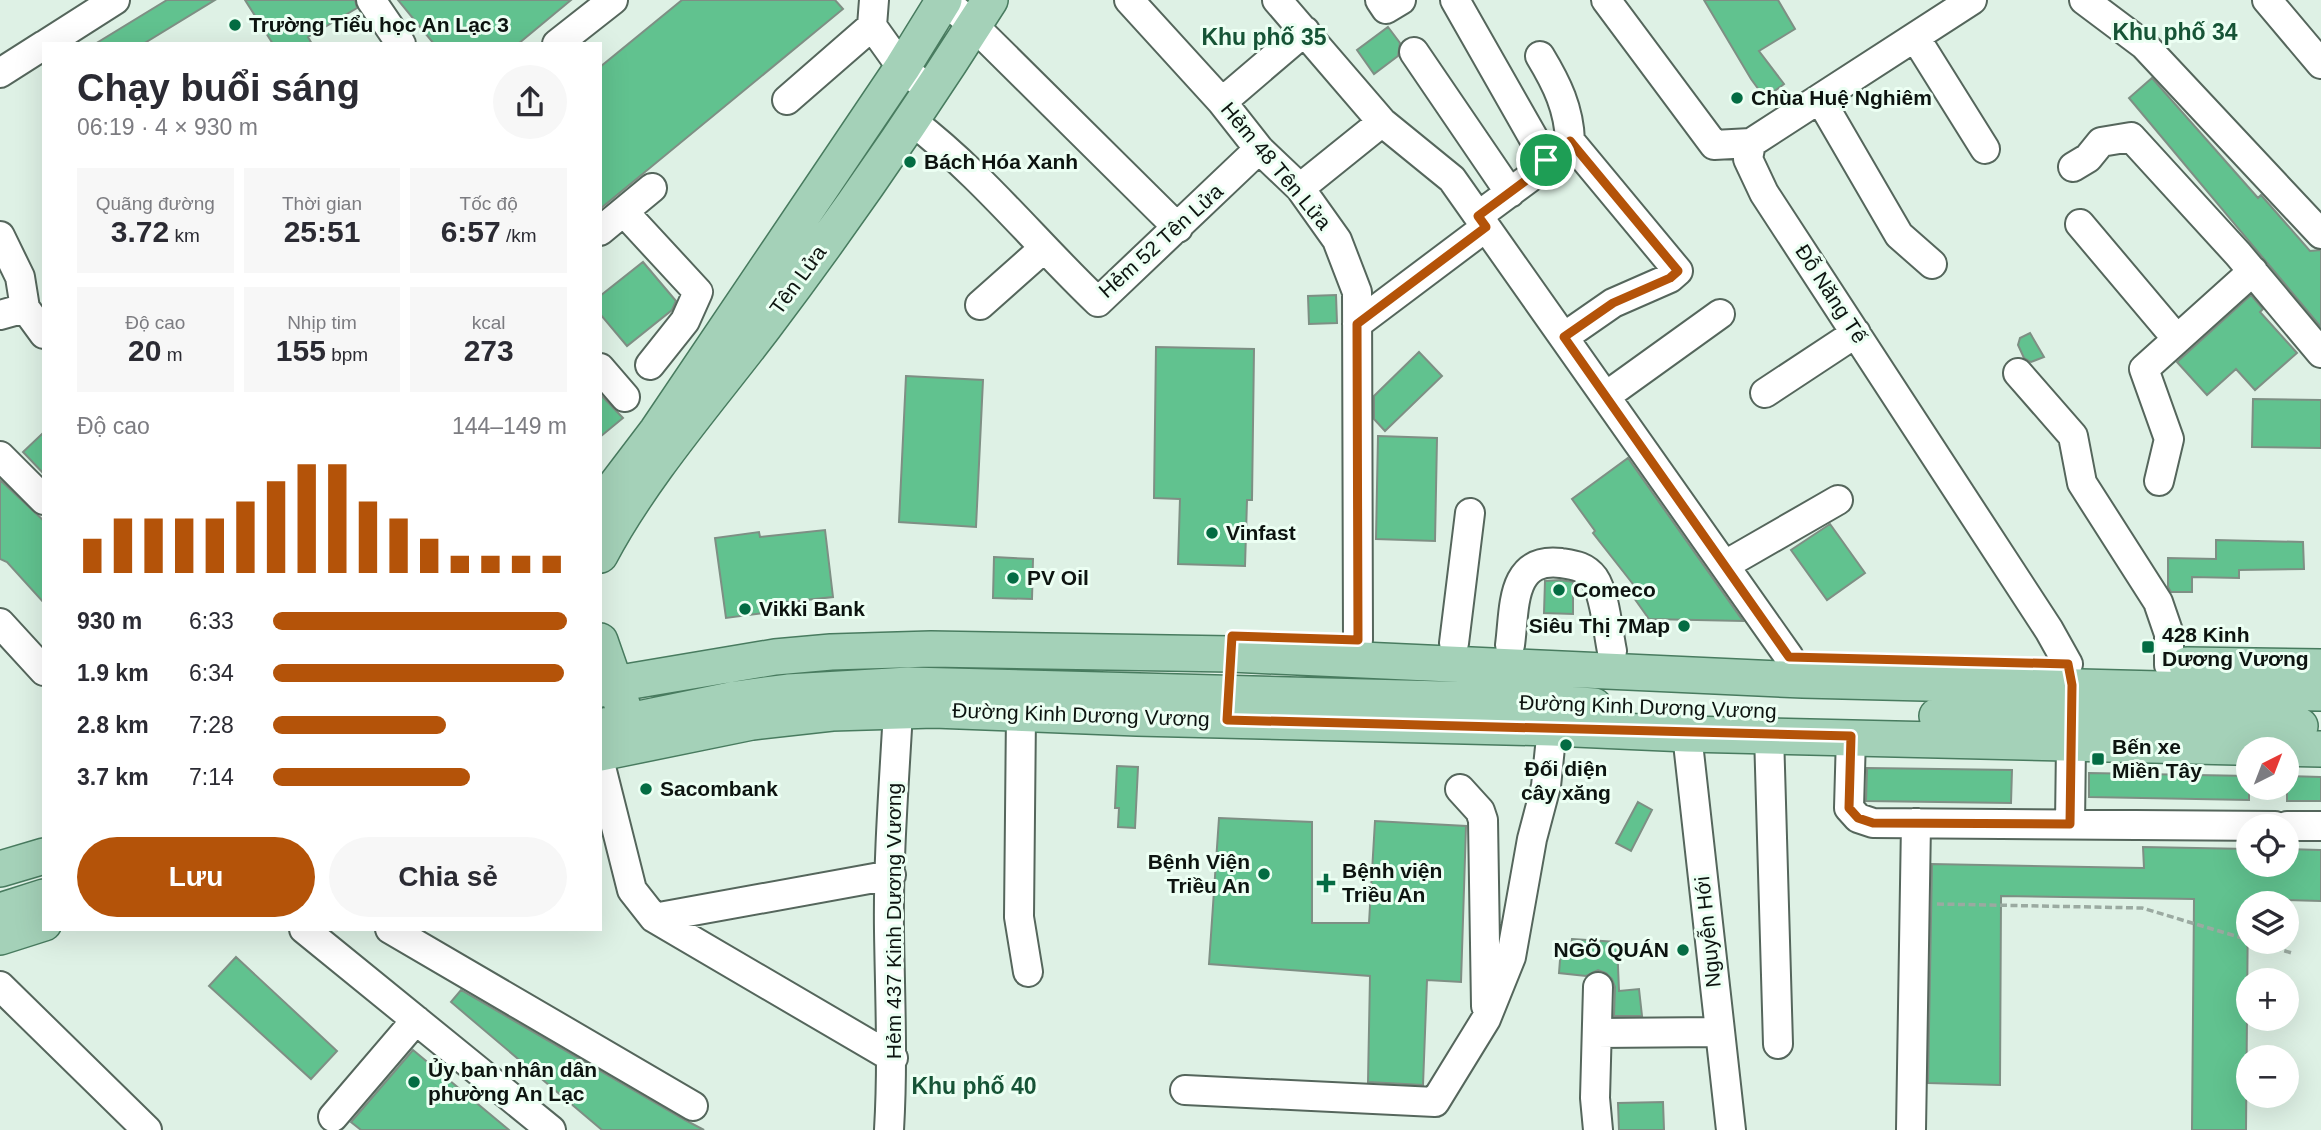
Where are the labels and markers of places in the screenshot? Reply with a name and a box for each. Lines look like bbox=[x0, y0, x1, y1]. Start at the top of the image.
place label: Trường Tiểu học An Lạc 3 bbox=[249, 13, 509, 36]
marker: Trường Tiểu học An Lạc 3 bbox=[227, 17, 243, 33]
place label: Chùa Huệ Nghiêm bbox=[1751, 86, 1932, 109]
marker: Chùa Huệ Nghiêm bbox=[1729, 90, 1745, 106]
pin bbox=[1516, 130, 1576, 190]
place label: Bách Hóa Xanh bbox=[924, 150, 1078, 173]
marker: Bách Hóa Xanh bbox=[902, 154, 918, 170]
place label: Vinfast bbox=[1226, 521, 1296, 544]
marker: Vinfast bbox=[1204, 525, 1220, 541]
place label: PV Oil bbox=[1027, 566, 1089, 589]
marker: PV Oil bbox=[1005, 570, 1021, 586]
place label: Comeco bbox=[1573, 578, 1656, 601]
marker: Comeco bbox=[1551, 582, 1567, 598]
place label: Vikki Bank bbox=[759, 597, 865, 620]
marker: Vikki Bank bbox=[737, 601, 753, 617]
place label: Siêu Thị 7Map bbox=[1529, 614, 1670, 637]
marker: Siêu Thị 7Map bbox=[1676, 618, 1692, 634]
place label: 428 Kinh Dương Vương bbox=[2162, 623, 2309, 670]
marker: 428 Kinh Dương Vương bbox=[2140, 639, 2156, 655]
place label: Bến xe Miền Tây bbox=[2112, 735, 2202, 782]
marker: Đối diện cây xăng bbox=[1558, 737, 1574, 753]
marker: Bến xe Miền Tây bbox=[2090, 751, 2106, 767]
place label: Đối diện cây xăng bbox=[1521, 757, 1611, 804]
place label: Sacombank bbox=[660, 777, 778, 800]
marker: Sacombank bbox=[638, 781, 654, 797]
place label: Bệnh Viện Triều An bbox=[1148, 850, 1250, 897]
place label: Bệnh viện Triều An bbox=[1342, 859, 1442, 906]
marker: Bệnh Viện Triều An bbox=[1256, 866, 1272, 882]
marker: Bệnh viện Triều An bbox=[1316, 873, 1336, 893]
place label: NGÕ QUÁN bbox=[1554, 938, 1669, 961]
marker: NGÕ QUÁN bbox=[1675, 942, 1691, 958]
place label: Ủy ban nhân dân phường An Lạc bbox=[428, 1058, 597, 1105]
marker: Ủy ban nhân dân phường An Lạc bbox=[406, 1074, 422, 1090]

